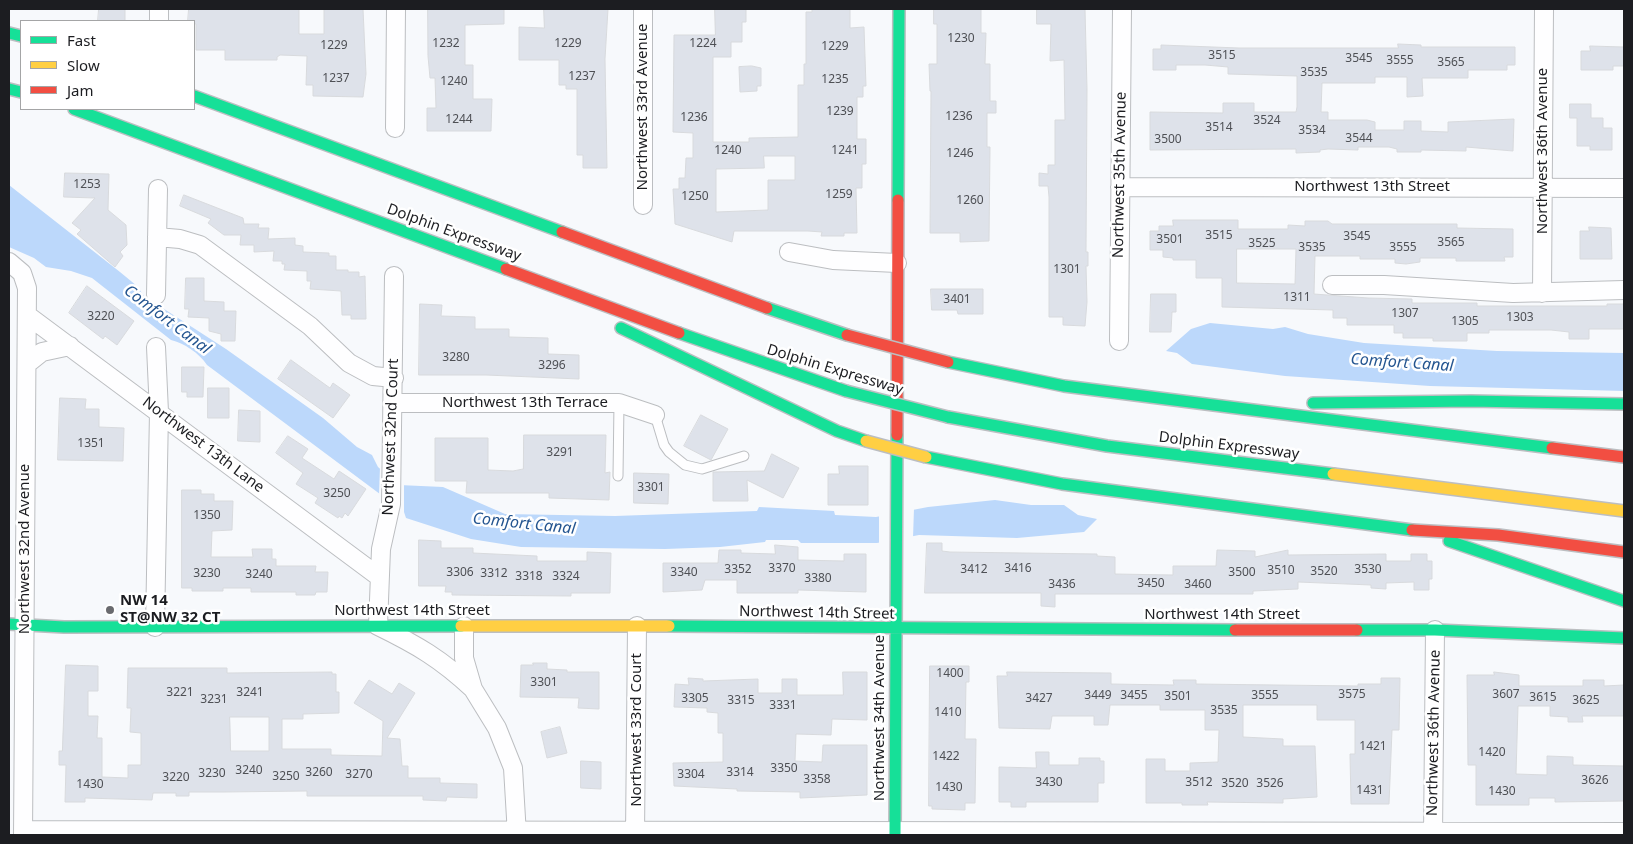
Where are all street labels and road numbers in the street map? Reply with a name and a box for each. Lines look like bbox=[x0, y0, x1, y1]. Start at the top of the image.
street label: Northwest 33rd Avenue bbox=[634, 24, 652, 190]
street label: Northwest 36th Avenue bbox=[1534, 68, 1552, 234]
street label: Northwest 35th Avenue bbox=[1110, 92, 1130, 258]
street label: Northwest 13th Street bbox=[1294, 178, 1450, 196]
street label: Dolphin Expressway bbox=[384, 200, 524, 266]
street label: Dolphin Expressway bbox=[765, 341, 905, 399]
street label: Northwest 32nd Court bbox=[379, 358, 403, 516]
street label: Northwest 13th Lane bbox=[139, 393, 267, 497]
street label: Northwest 13th Terrace bbox=[442, 394, 608, 412]
street label: Dolphin Expressway bbox=[1158, 428, 1300, 464]
street label: Northwest 32nd Avenue bbox=[16, 464, 34, 634]
street label: Northwest 14th Street bbox=[334, 602, 490, 620]
street label: Northwest 14th Street bbox=[739, 603, 895, 623]
street label: Northwest 14th Street bbox=[1144, 606, 1300, 624]
street label: Northwest 34th Avenue bbox=[871, 635, 889, 801]
street label: Northwest 36th Avenue bbox=[1424, 650, 1444, 816]
street label: Northwest 33rd Court bbox=[628, 653, 646, 807]

